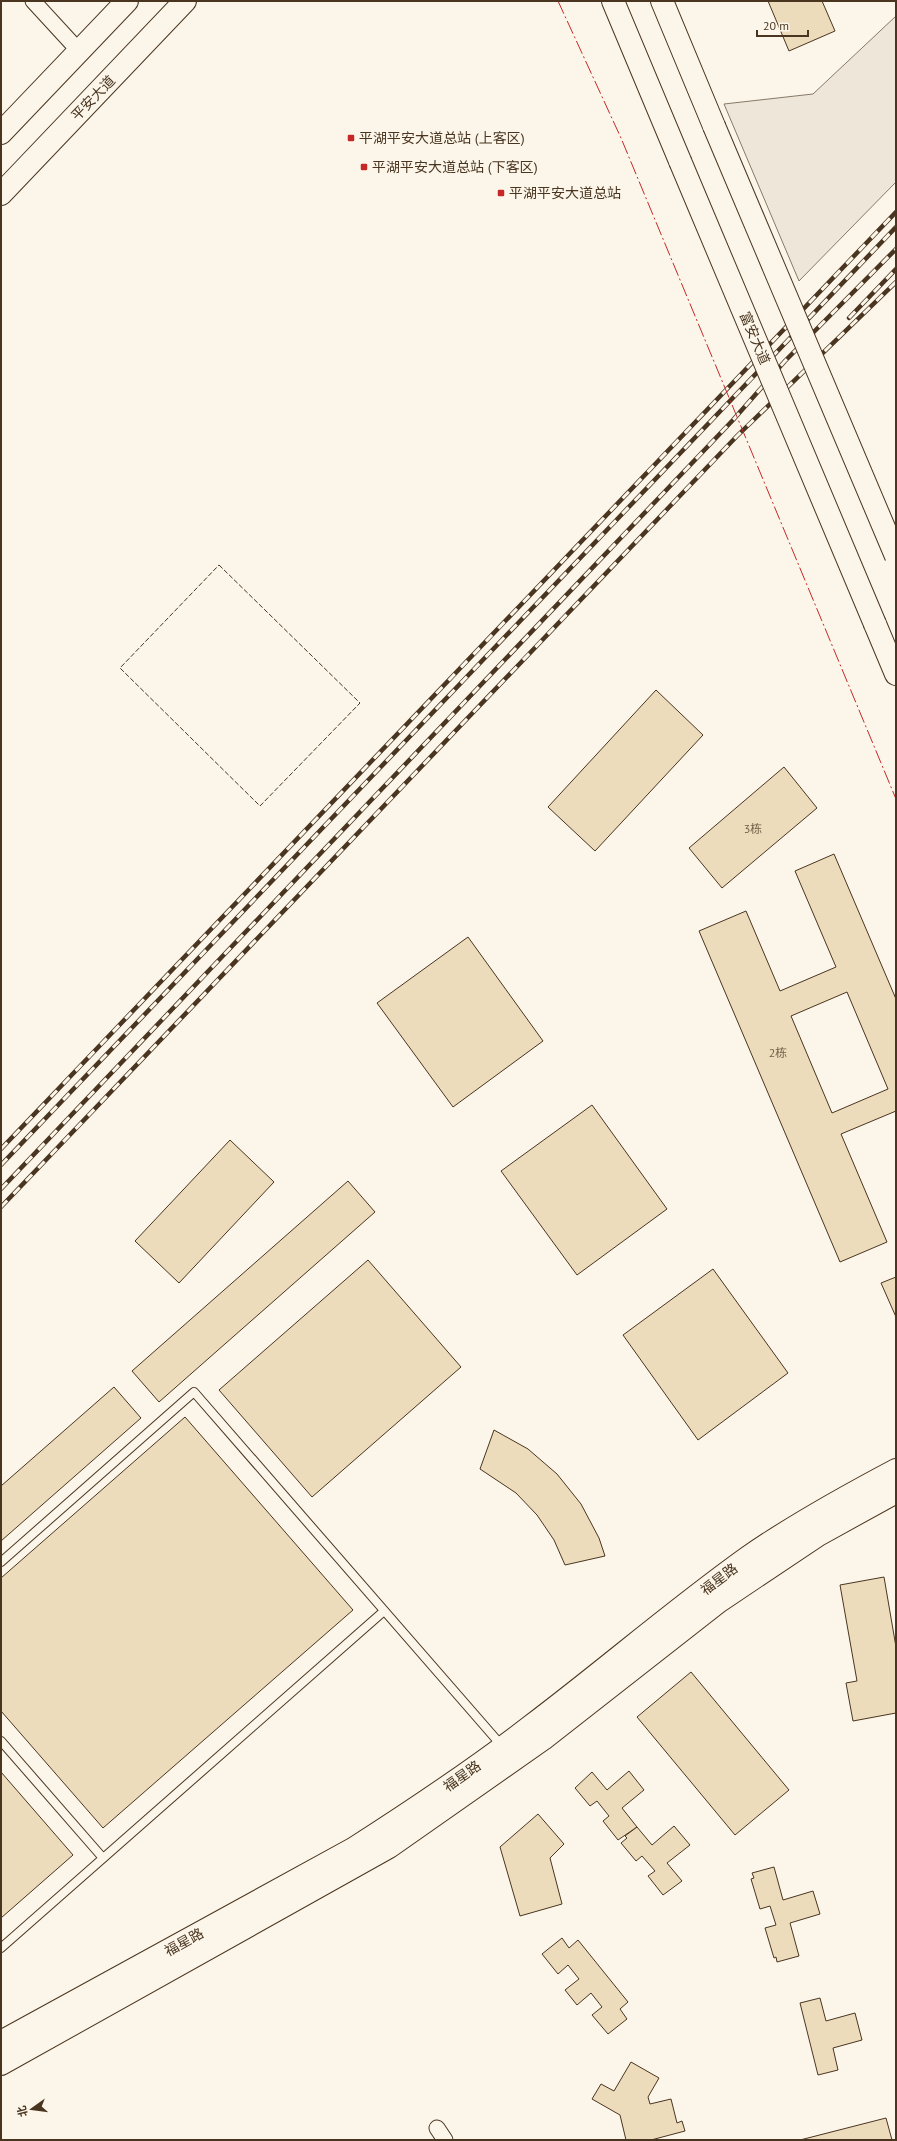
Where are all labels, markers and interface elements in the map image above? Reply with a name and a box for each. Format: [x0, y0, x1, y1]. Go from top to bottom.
scale bar [757, 12, 808, 38]
text: 20 m [763, 18, 789, 33]
street label: 平安大道 [67, 72, 119, 124]
place label: 平湖平安大道总站 (上客区) [359, 129, 525, 147]
marker: 平湖平安大道总站 (上客区) [346, 133, 356, 143]
place label: 平湖平安大道总站 (下客区) [372, 158, 538, 176]
marker: 平湖平安大道总站 (下客区) [359, 162, 369, 172]
place label: 平湖平安大道总站 [509, 184, 621, 202]
marker: 平湖平安大道总站 [496, 188, 506, 198]
street label: 富安大道 [736, 309, 774, 367]
house number: 3栋 [744, 821, 762, 836]
house number: 2栋 [769, 1045, 787, 1060]
street label: 福星路 [697, 1559, 741, 1599]
street label: 福星路 [440, 1757, 484, 1795]
street label: 福星路 [161, 1924, 207, 1960]
north arrow [12, 2089, 52, 2129]
text: 北 [14, 2104, 30, 2118]

